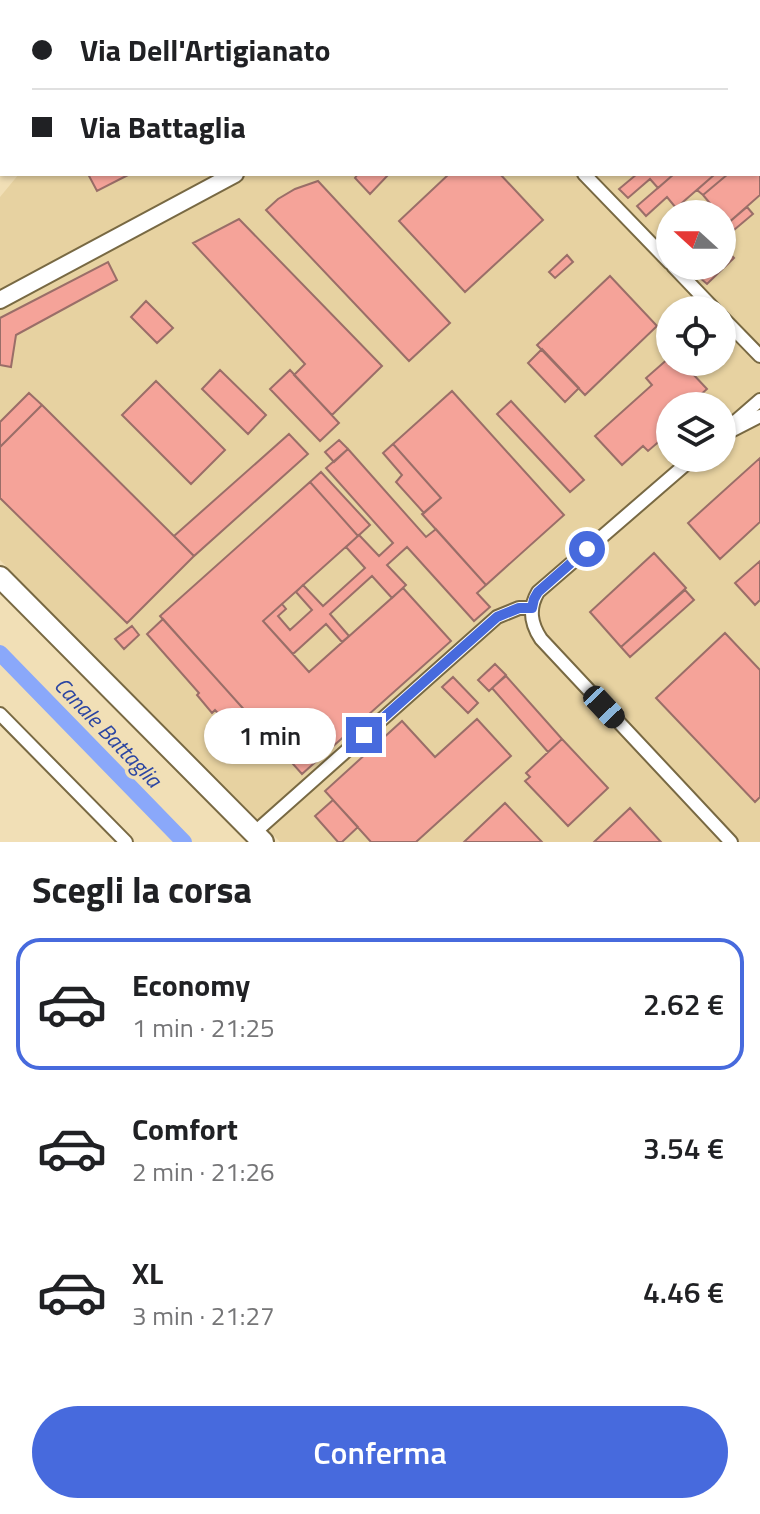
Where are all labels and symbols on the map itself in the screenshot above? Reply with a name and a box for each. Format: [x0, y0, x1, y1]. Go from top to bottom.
north arrow [656, 200, 736, 280]
route start [569, 531, 605, 567]
water label: Canale Battaglia [46, 669, 171, 797]
car [579, 681, 629, 733]
callout: 1 min [204, 707, 336, 763]
route end [346, 717, 382, 753]

